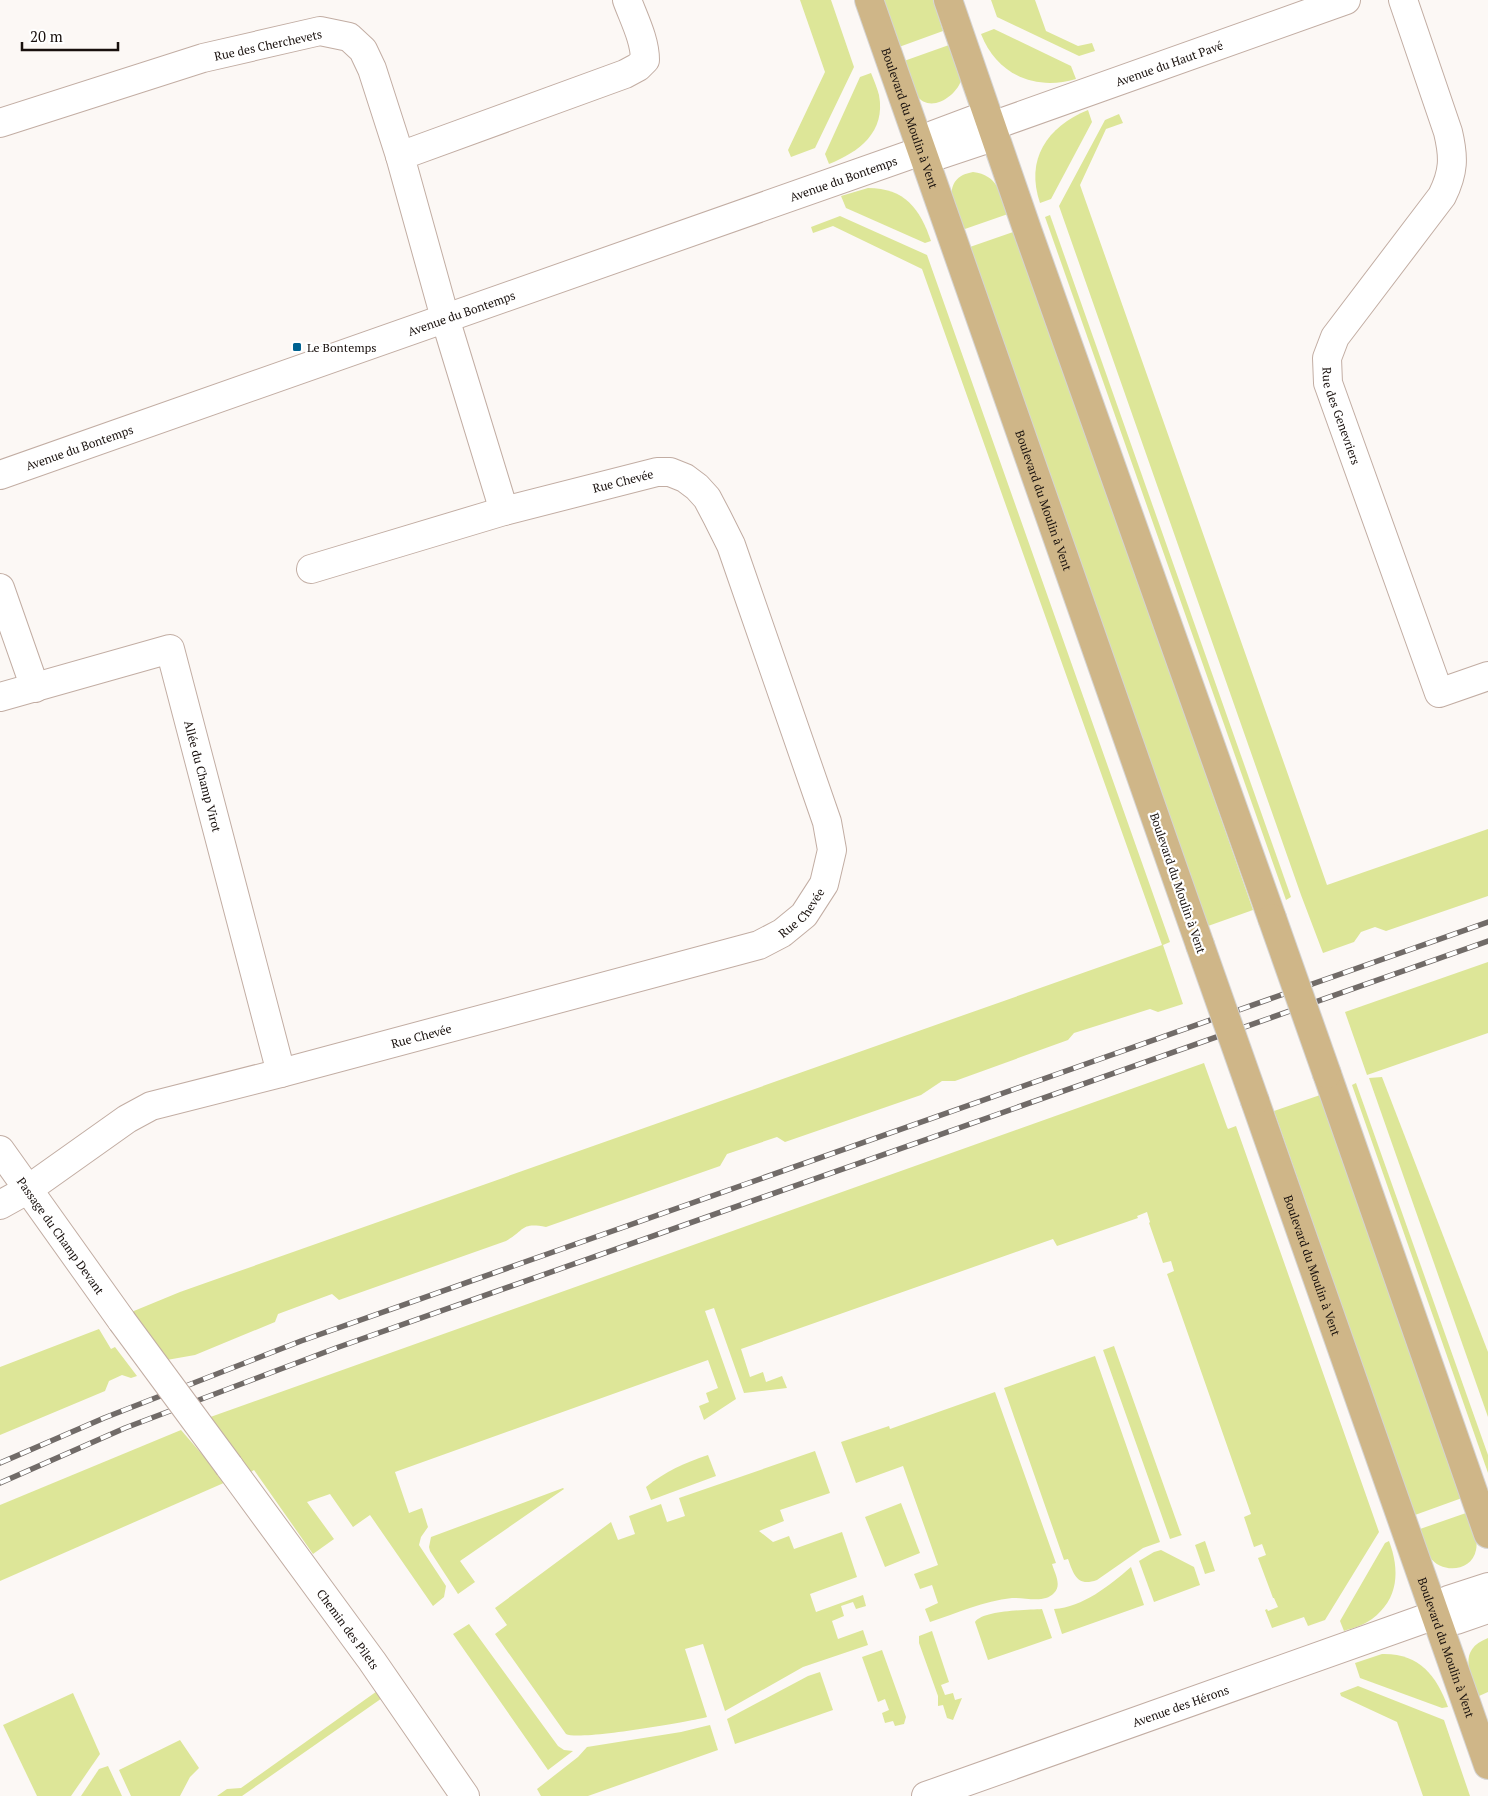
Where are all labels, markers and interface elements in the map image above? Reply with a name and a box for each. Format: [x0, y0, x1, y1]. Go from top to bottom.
scale bar [22, 20, 119, 52]
text: 20 m [30, 26, 63, 46]
street label: Rue des Cherchevets [213, 26, 323, 64]
street label: Avenue du Haut Pavé [1113, 37, 1225, 89]
street label: Boulevard du Moulin à Vent [879, 46, 942, 191]
street label: Avenue du Bontemps [788, 153, 899, 204]
street label: Avenue du Bontemps [406, 287, 517, 339]
place label: Le Bontemps [307, 340, 377, 355]
marker: Le Bontemps [291, 341, 303, 353]
street label: Rue des Genevriers [1320, 367, 1364, 466]
street label: Avenue du Bontemps [24, 421, 135, 473]
street label: Boulevard du Moulin à Vent [1013, 428, 1076, 573]
street label: Rue Chevée [591, 466, 655, 496]
street label: Allée du Champ Virot [181, 719, 225, 834]
street label: Boulevard du Moulin à Vent [1147, 811, 1209, 956]
street label: Rue Chevée [775, 885, 827, 941]
street label: Rue Chevée [389, 1020, 453, 1051]
street label: Passage du Champ Devant [14, 1174, 108, 1297]
street label: Boulevard du Moulin à Vent [1281, 1193, 1344, 1338]
street label: Boulevard du Moulin à Vent [1415, 1575, 1478, 1720]
street label: Chemin des Pilets [314, 1586, 383, 1672]
street label: Avenue des Hérons [1130, 1681, 1231, 1730]

